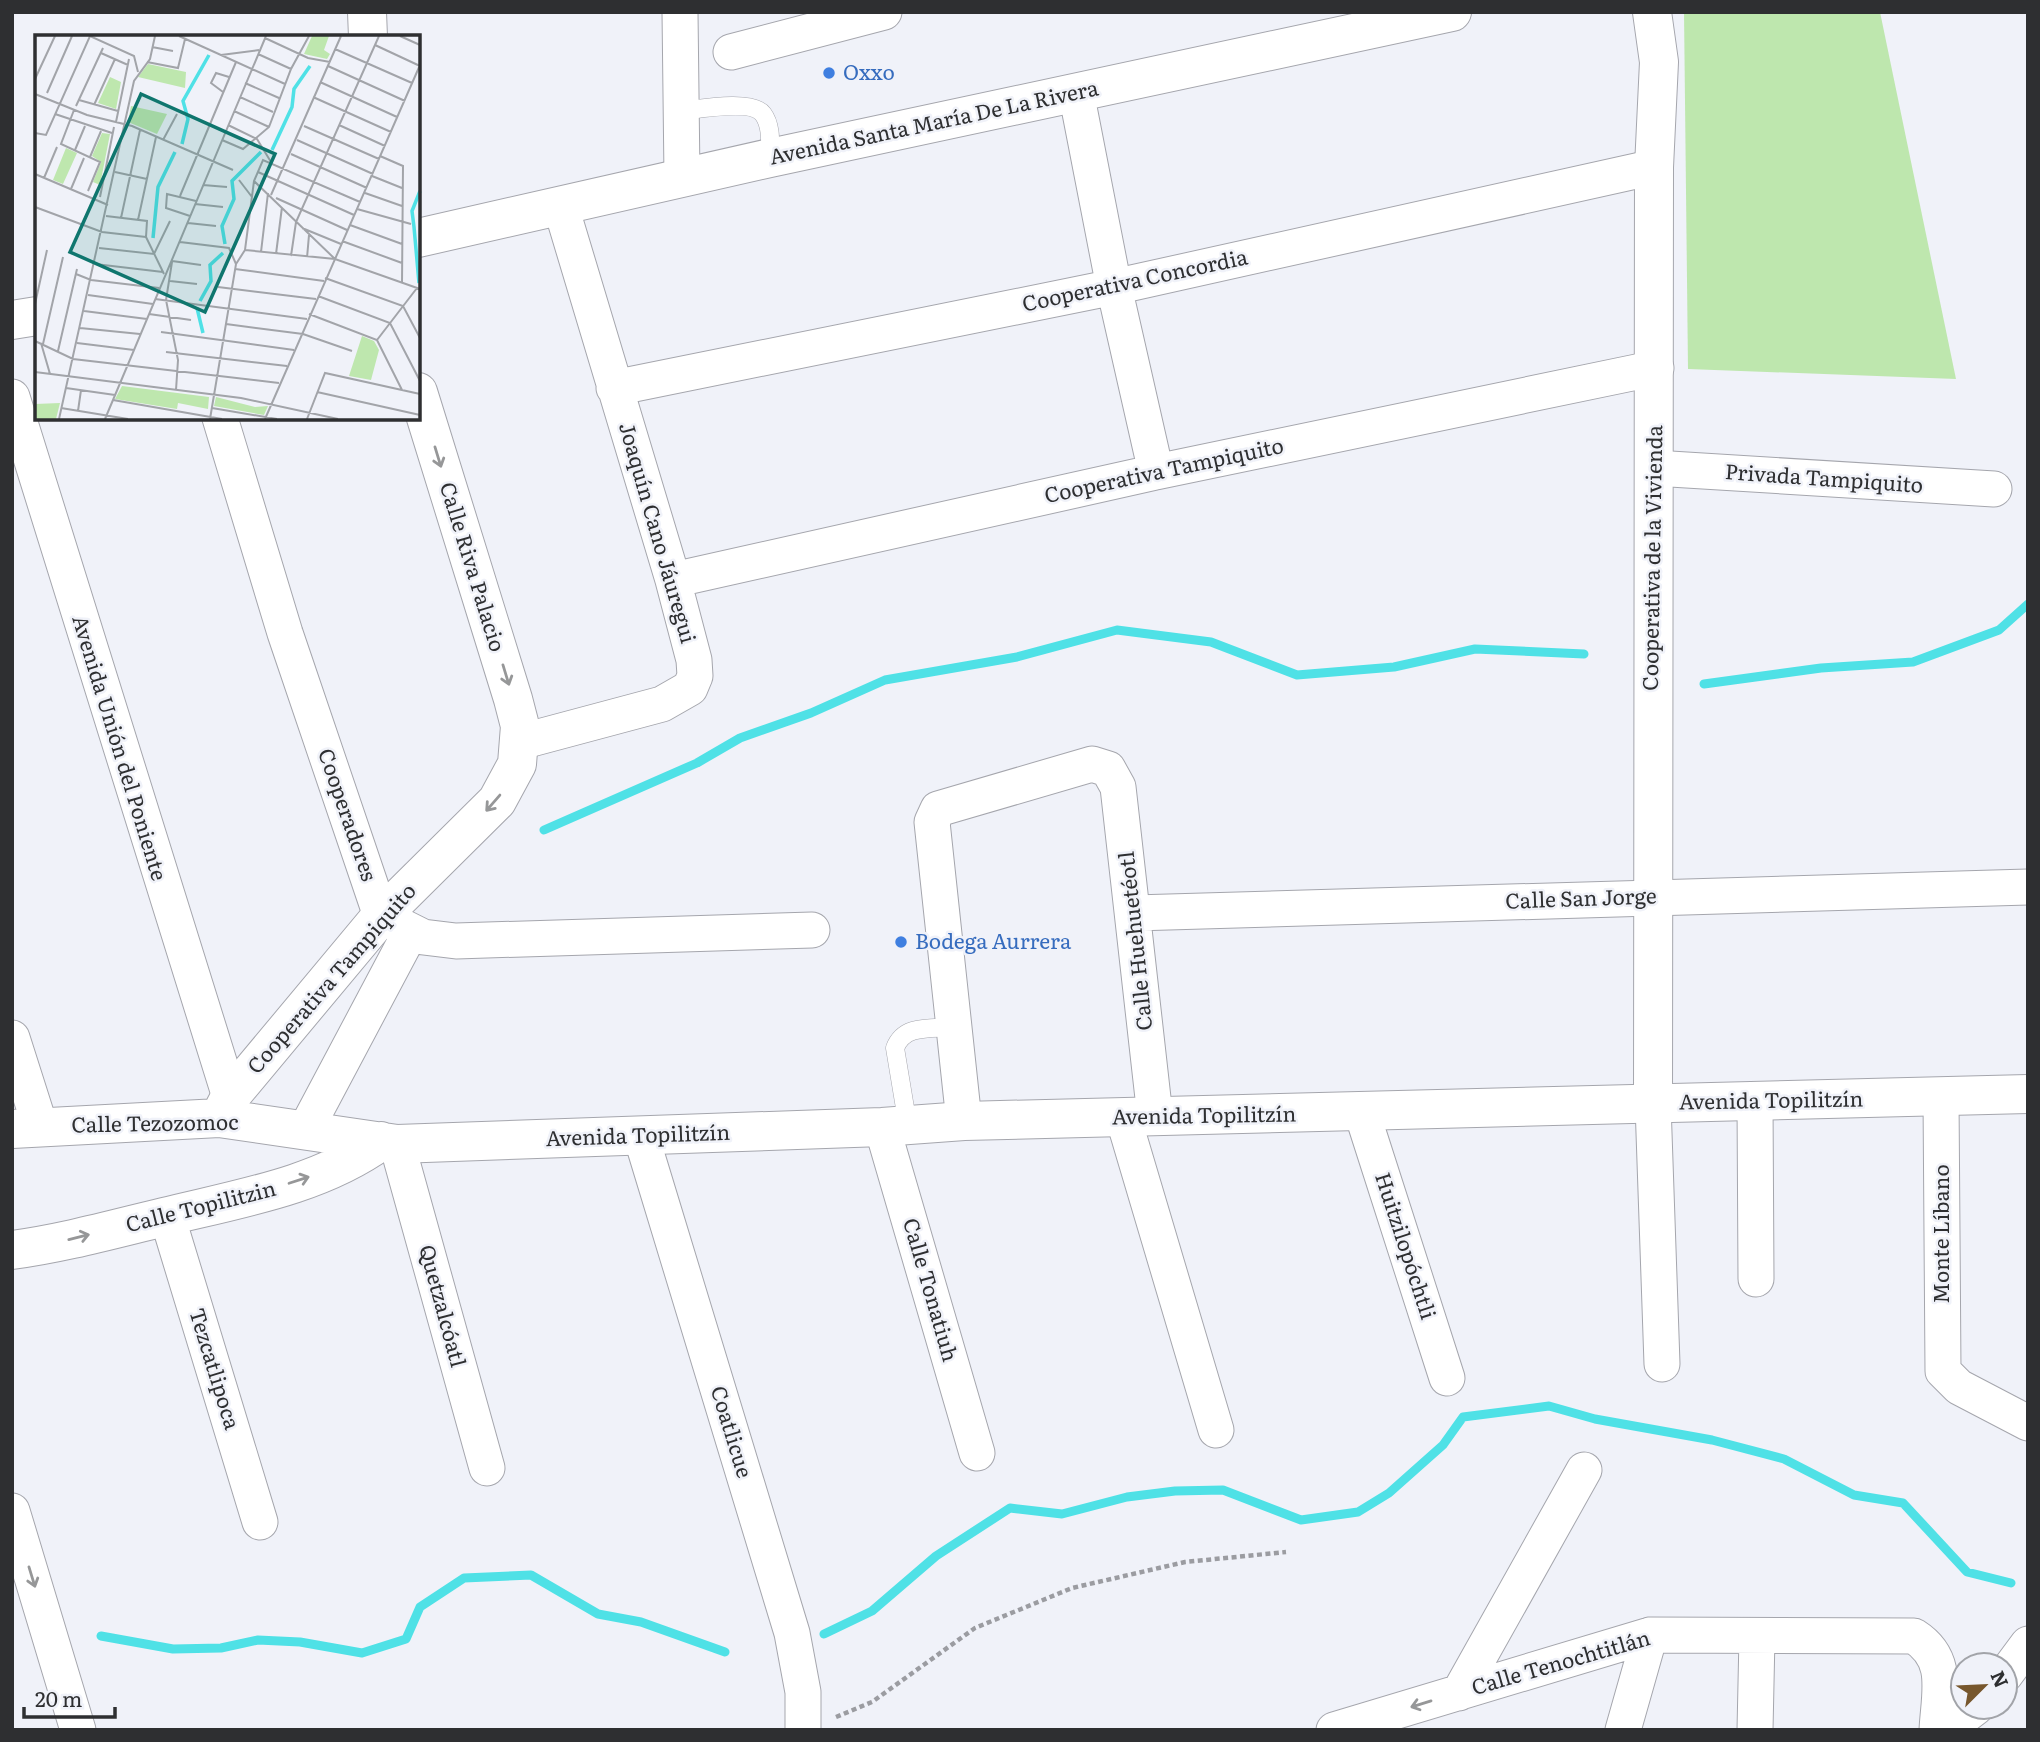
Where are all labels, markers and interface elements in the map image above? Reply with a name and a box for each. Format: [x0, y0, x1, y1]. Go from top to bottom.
inset map [35, 35, 420, 420]
place label: Oxxo [843, 55, 895, 86]
marker: Oxxo [821, 65, 837, 81]
street label: Avenida Santa María De La Rivera [766, 70, 1102, 171]
street label: Cooperativa Concordia [1019, 239, 1251, 318]
street label: Joaquín Cano Jáuregui [613, 418, 706, 646]
street label: Cooperativa de la Vivienda [1633, 424, 1668, 691]
street label: Cooperativa Tampiquito [1041, 428, 1286, 509]
one-way arrow [433, 446, 446, 468]
street label: Privada Tampiquito [1724, 454, 1924, 499]
street label: Calle Riva Palacio [434, 478, 515, 655]
street label: Avenida Unión del Poniente [66, 611, 177, 884]
one-way arrow [500, 663, 513, 685]
street label: Cooperadores [312, 744, 387, 885]
one-way arrow [485, 794, 501, 812]
street label: Calle Huehuetéotl [1109, 850, 1158, 1032]
street label: Cooperativa Tampiquito [238, 875, 422, 1080]
street label: Calle San Jorge [1505, 878, 1657, 915]
place label: Bodega Aurrera [915, 924, 1072, 955]
marker: Bodega Aurrera [893, 934, 909, 950]
street label: Avenida Topilitzín [1678, 1081, 1864, 1116]
street label: Avenida Topilitzín [1111, 1096, 1297, 1131]
street label: Calle Tezozomoc [71, 1105, 239, 1138]
street label: Avenida Topilitzín [545, 1115, 731, 1152]
street label: Monte Líbano [1924, 1164, 1955, 1304]
street label: Huitzilopóchtli [1369, 1168, 1446, 1323]
street label: Calle Topilitzin [122, 1171, 279, 1238]
one-way arrow [288, 1173, 310, 1186]
street label: Calle Tonatiuh [897, 1214, 968, 1365]
one-way arrow [67, 1230, 90, 1244]
street label: Quetzalcóatl [413, 1241, 476, 1370]
street label: Tezcatlipoca [183, 1304, 250, 1434]
street label: Coatlicue [705, 1381, 762, 1481]
one-way arrow [26, 1566, 39, 1588]
street label: Calle Tenochtitlán [1467, 1620, 1653, 1701]
north arrow [1949, 1651, 2019, 1721]
text: N [1984, 1666, 2016, 1692]
scale bar [24, 1676, 116, 1720]
text: 20 m [35, 1682, 82, 1713]
one-way arrow [1410, 1698, 1432, 1711]

